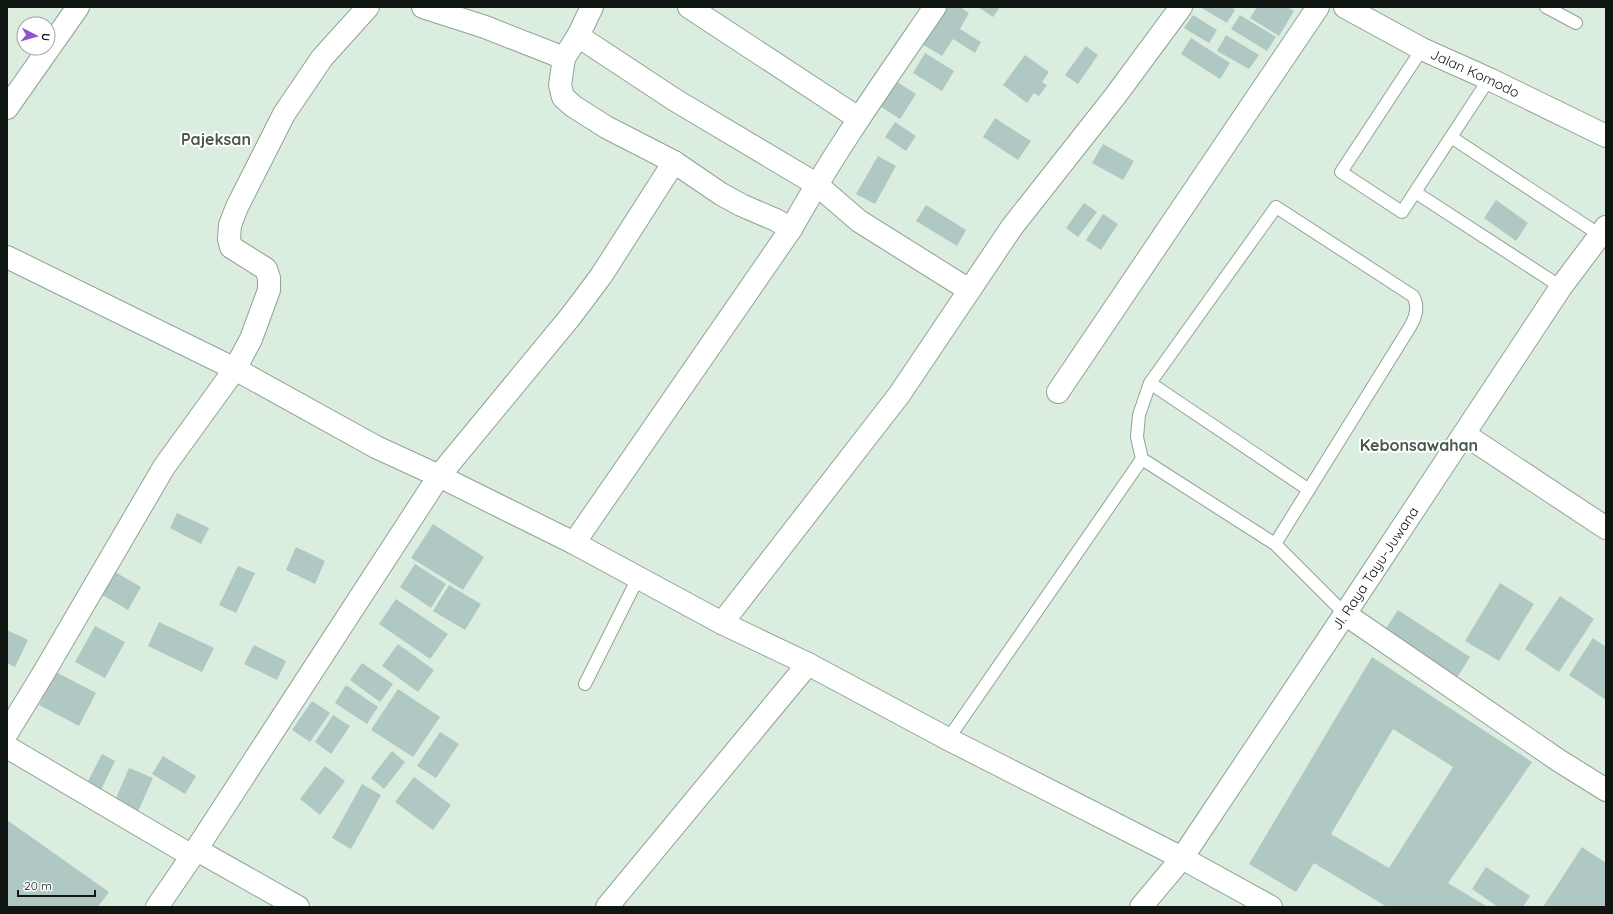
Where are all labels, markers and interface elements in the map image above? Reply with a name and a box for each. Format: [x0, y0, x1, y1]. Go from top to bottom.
north arrow [16, 16, 56, 56]
text: U [39, 32, 53, 42]
street label: Jalan Komodo [1428, 45, 1522, 101]
district label: Pajeksan [181, 129, 251, 149]
district label: Kebonsawahan [1360, 435, 1478, 455]
street label: Jl. Raya Tayu-Juwana [1328, 503, 1422, 634]
scale bar [18, 872, 95, 898]
text: 20 m [24, 878, 52, 893]

